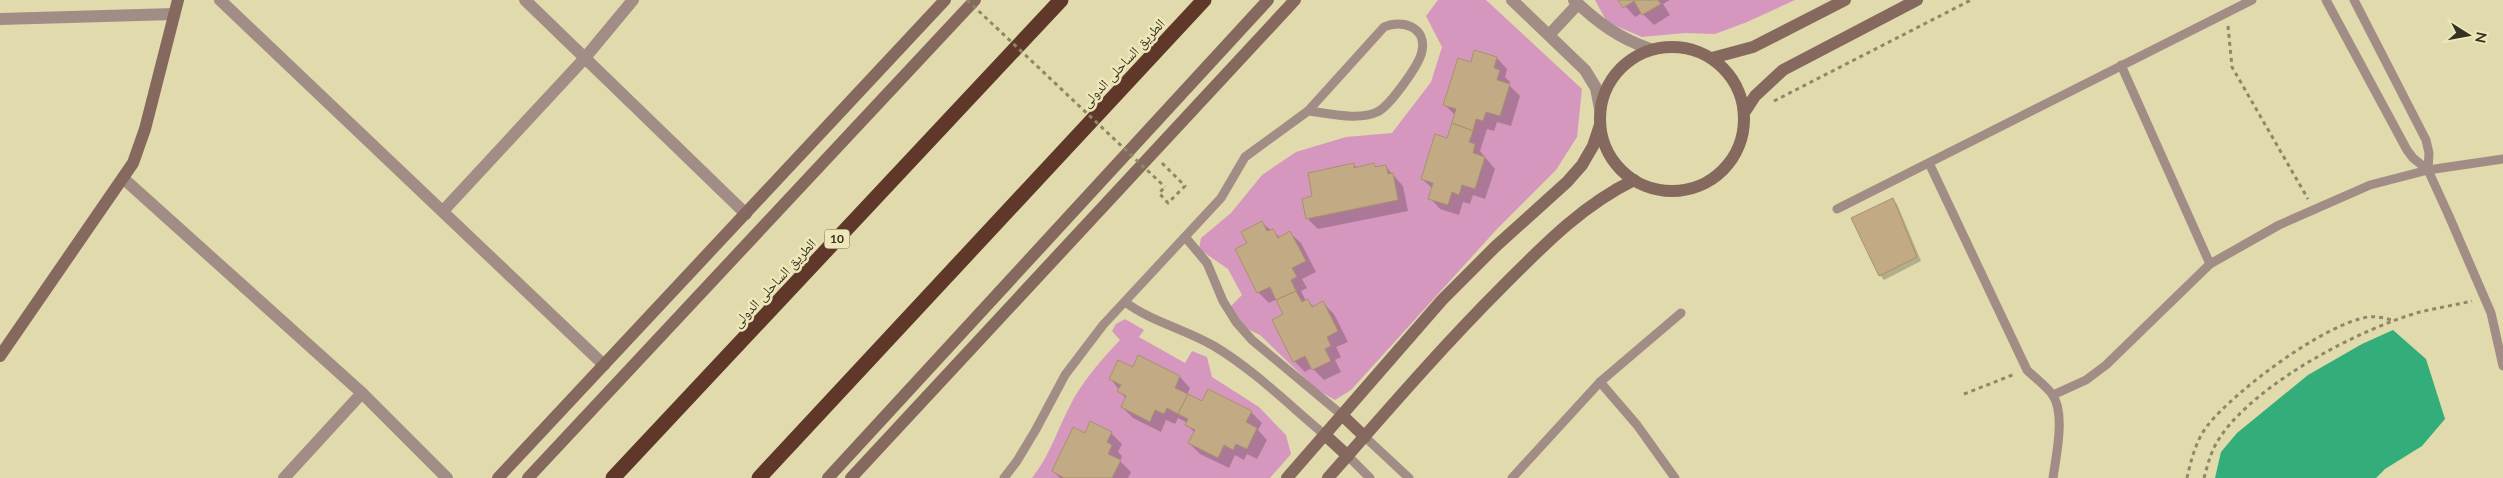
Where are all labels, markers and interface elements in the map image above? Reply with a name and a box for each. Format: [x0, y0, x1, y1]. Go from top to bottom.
north arrow [2443, 10, 2493, 60]
street label: الطريق الساحلى الدولى [1077, 15, 1169, 112]
text: N [2472, 31, 2491, 44]
road number: 10 [824, 230, 850, 248]
street label: الطريق الساحلى الدولى [728, 235, 820, 332]

